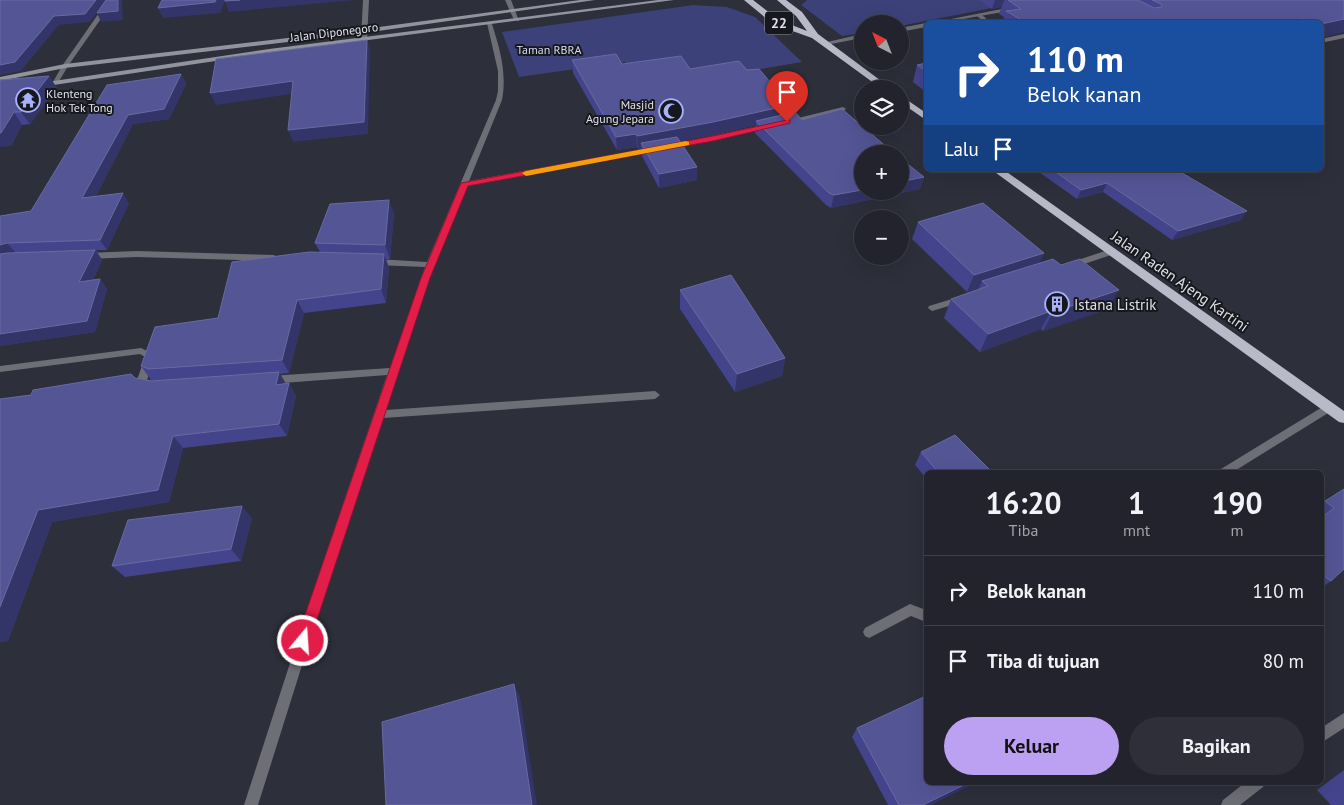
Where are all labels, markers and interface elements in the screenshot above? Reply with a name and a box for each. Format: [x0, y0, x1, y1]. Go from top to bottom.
road number: 22 [765, 12, 793, 34]
north arrow [854, 15, 909, 70]
map controls [854, 15, 909, 265]
street label: Jalan Diponegoro [288, 19, 379, 45]
text: 110 m [1027, 36, 1124, 82]
icon: right [944, 40, 1009, 105]
park label: Taman RBRA [517, 42, 581, 57]
pin [766, 71, 808, 122]
icon: arrive [773, 78, 801, 106]
button: layers [854, 80, 909, 135]
text: Belok kanan [1027, 80, 1141, 108]
place label: Klenteng Hok Tek Tong [46, 86, 113, 115]
temple icon: Klenteng Hok Tek Tong [15, 87, 41, 113]
place label: Masjid Agung Jepara [586, 97, 654, 126]
mosque icon: Masjid Agung Jepara [658, 98, 684, 124]
icon: arrive [989, 135, 1017, 163]
text: Lalu [944, 137, 979, 161]
button: + [854, 145, 909, 200]
button: − [854, 210, 909, 265]
street label: Jalan Raden Ajeng Kartini [1107, 226, 1252, 336]
building icon: Istana Listrik [1044, 291, 1070, 317]
place label: Istana Listrik [1074, 295, 1157, 314]
text: 16:20 [985, 483, 1062, 522]
text: 1 [1128, 483, 1145, 522]
text: 190 [1212, 483, 1263, 522]
text: Tiba [1009, 520, 1038, 540]
text: mnt [1123, 520, 1150, 540]
text: m [1231, 520, 1244, 540]
icon: right [944, 577, 972, 605]
text: Belok kanan [987, 579, 1086, 603]
text: 110 m [1252, 579, 1304, 603]
position arrow [276, 614, 328, 666]
icon: arrive [944, 647, 972, 675]
text: Tiba di tujuan [987, 649, 1099, 673]
text: 80 m [1263, 649, 1304, 673]
button: Keluar [944, 717, 1119, 775]
button: Bagikan [1129, 717, 1304, 775]

